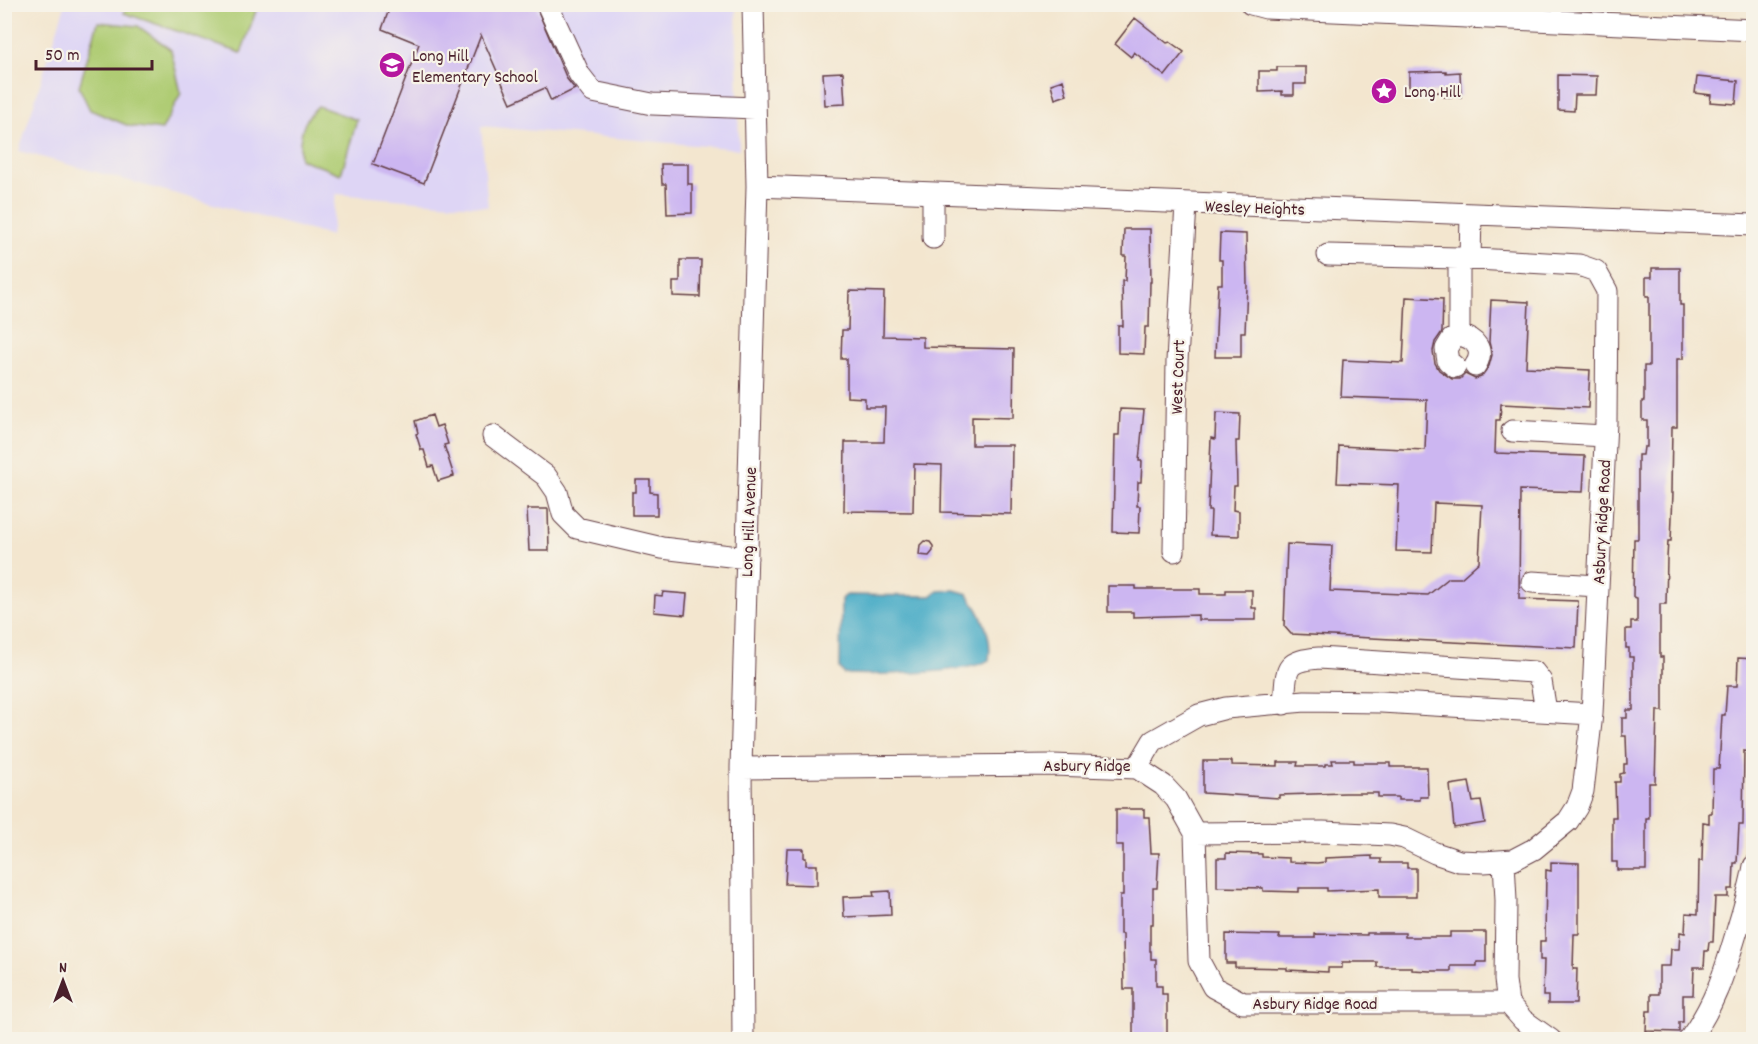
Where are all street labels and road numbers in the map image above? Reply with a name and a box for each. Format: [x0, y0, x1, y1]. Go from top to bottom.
street label: Wesley Heights [1204, 195, 1305, 224]
street label: West Court [1166, 339, 1193, 415]
street label: Asbury Ridge Road [1588, 459, 1619, 585]
street label: Long Hill Avenue [736, 467, 765, 578]
street label: Asbury Ridge [1043, 755, 1131, 780]
street label: Asbury Ridge Road [1252, 993, 1378, 1018]

